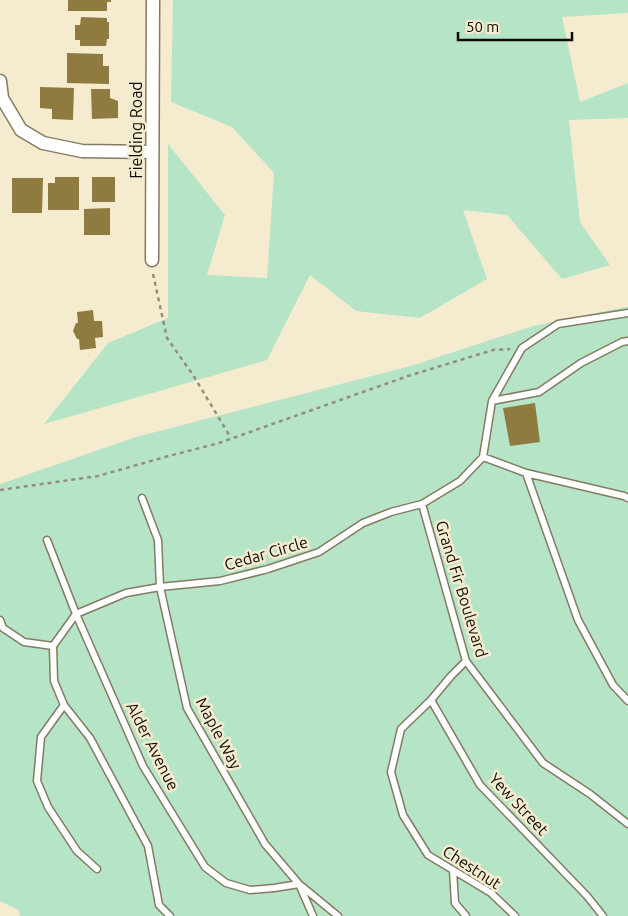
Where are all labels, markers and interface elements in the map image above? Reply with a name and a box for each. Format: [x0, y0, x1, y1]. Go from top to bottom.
scale bar [458, 10, 572, 42]
text: 50 m [466, 18, 499, 35]
street label: Fielding Road [127, 81, 145, 179]
street label: Grand Fir Boulevard [433, 518, 491, 660]
street label: Cedar Circle [222, 532, 310, 574]
street label: Maple Way [193, 694, 246, 772]
street label: Alder Avenue [123, 699, 183, 793]
street label: Yew Street [486, 769, 553, 839]
street label: Chestnut [440, 842, 505, 893]

